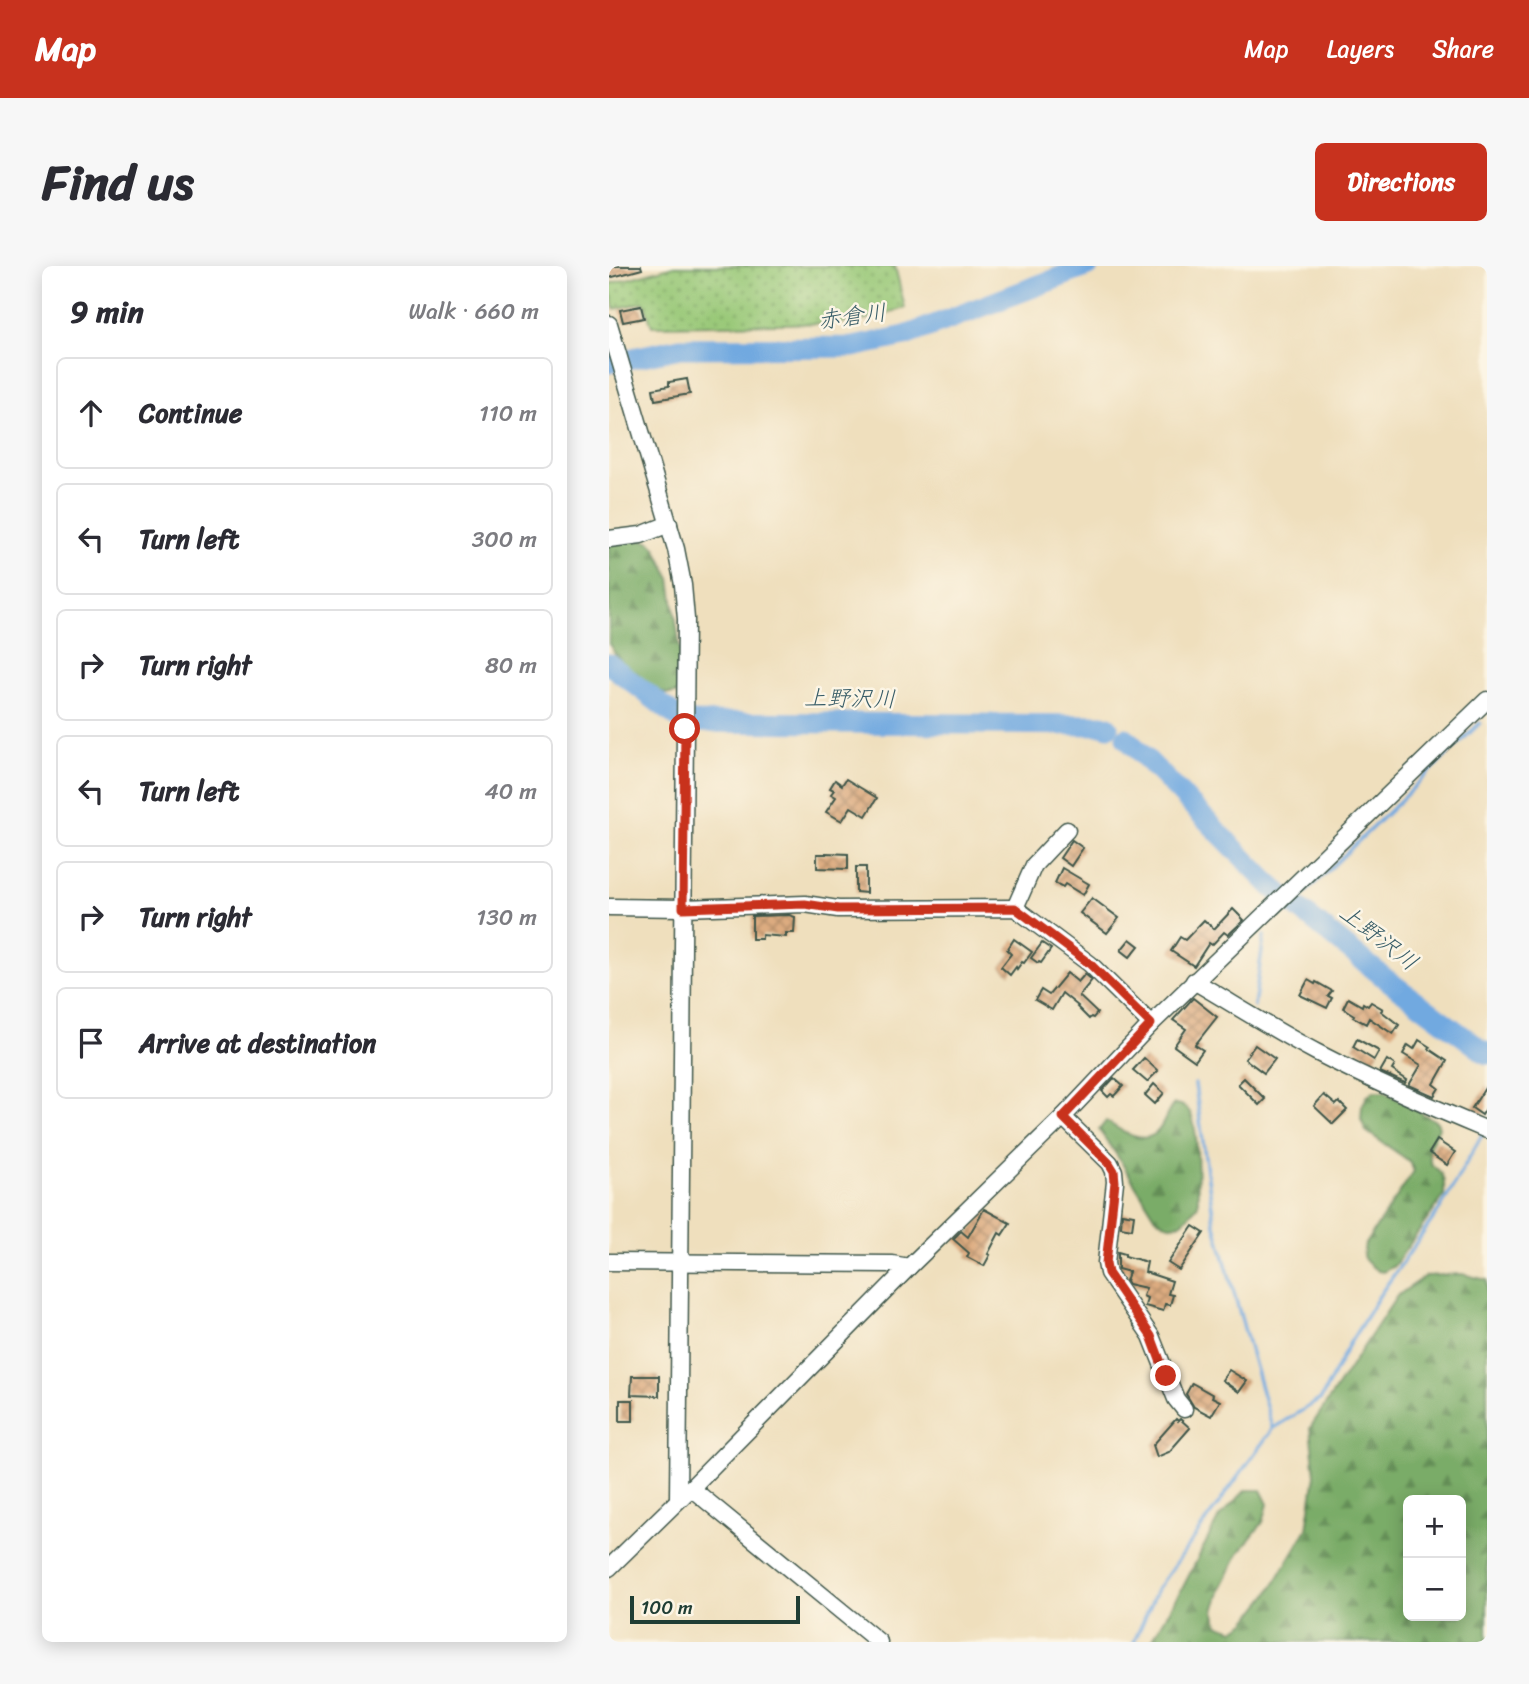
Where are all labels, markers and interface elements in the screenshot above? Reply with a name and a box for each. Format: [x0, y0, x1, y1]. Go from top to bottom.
text: Map [35, 20, 96, 78]
text: Map [1244, 28, 1289, 70]
text: Layers [1327, 28, 1394, 70]
text: Share [1432, 28, 1494, 70]
text: Find us [42, 139, 194, 226]
button: Directions [1315, 143, 1487, 221]
text: 9 min [70, 285, 144, 339]
text: Walk · 660 m [409, 291, 539, 332]
water label: 赤倉川 [815, 292, 889, 341]
text: Continue [139, 390, 242, 436]
text: 110 m [479, 393, 537, 434]
icon: ahead [72, 394, 110, 432]
text: Turn left [139, 516, 239, 562]
text: 300 m [472, 519, 537, 560]
icon: left [72, 520, 110, 558]
text: Turn right [139, 642, 252, 688]
text: 80 m [485, 645, 537, 686]
icon: right [72, 646, 110, 684]
water label: 上野沢川 [804, 677, 896, 720]
route start [669, 713, 700, 744]
text: Turn left [139, 768, 239, 814]
text: 40 m [484, 771, 537, 812]
icon: left [72, 772, 110, 810]
water label: 上野沢川 [1330, 893, 1428, 982]
text: Turn right [139, 894, 252, 940]
text: 130 m [476, 897, 537, 938]
icon: right [72, 898, 110, 936]
text: Arrive at destination [139, 1020, 376, 1066]
icon: arrive [72, 1024, 110, 1062]
route end [1150, 1360, 1181, 1391]
map controls [1403, 1495, 1466, 1621]
button: + [1403, 1495, 1466, 1558]
button: − [1403, 1558, 1466, 1621]
text: 100 m [641, 1591, 693, 1624]
scale bar [630, 1593, 800, 1625]

